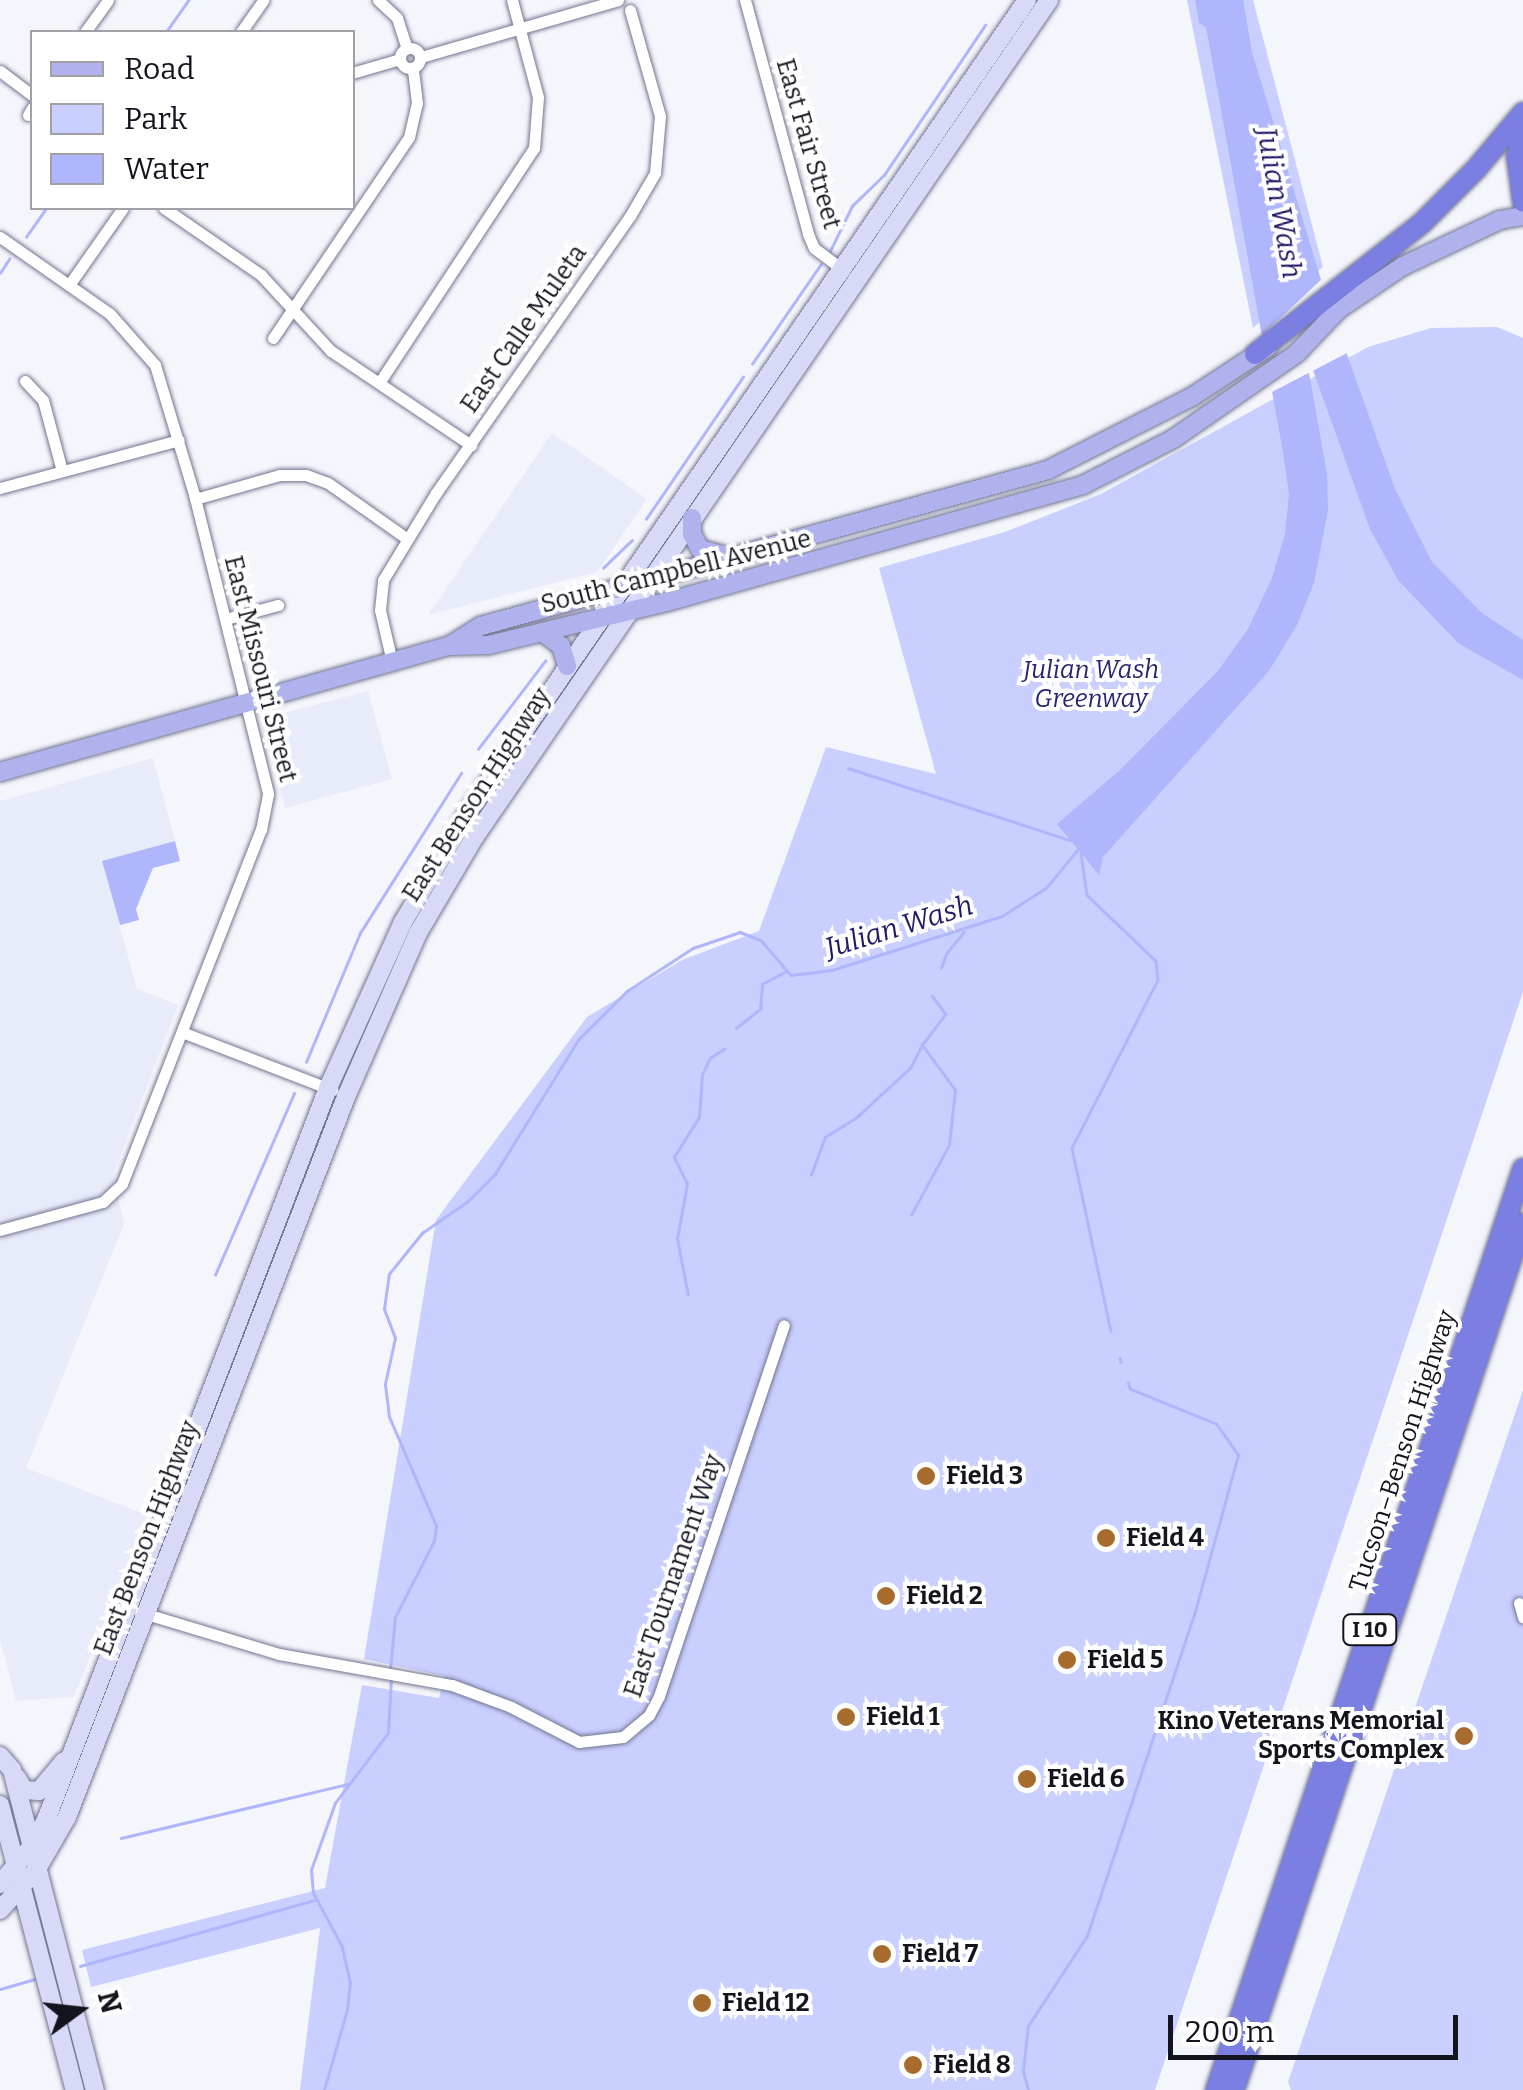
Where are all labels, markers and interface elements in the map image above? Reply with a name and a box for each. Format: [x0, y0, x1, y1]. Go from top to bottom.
legend [30, 30, 355, 210]
text: Road [124, 51, 195, 87]
street label: East Fair Street [769, 55, 847, 233]
text: Park [124, 101, 187, 137]
water label: Julian Wash [1249, 125, 1309, 281]
text: Water [124, 151, 209, 187]
street label: East Calle Muleta [455, 239, 593, 419]
street label: South Campbell Avenue [538, 524, 814, 620]
street label: East Missouri Street [217, 553, 303, 785]
park label: Julian Wash Greenway [1023, 656, 1159, 715]
street label: East Benson Highway [397, 683, 557, 907]
water label: Julian Wash [821, 889, 977, 965]
street label: Tucson–Benson Highway [1343, 1307, 1463, 1595]
street label: East Benson Highway [88, 1416, 206, 1660]
street label: East Tournament Way [618, 1450, 730, 1702]
place label: Field 3 [946, 1461, 1023, 1491]
marker: Field 3 [915, 1465, 937, 1487]
place label: Field 4 [1126, 1523, 1204, 1553]
marker: Field 4 [1095, 1527, 1117, 1549]
place label: Field 2 [906, 1581, 983, 1611]
marker: Field 2 [875, 1585, 897, 1607]
road number: I 10 [1340, 1613, 1400, 1647]
place label: Field 5 [1087, 1645, 1163, 1675]
marker: Field 5 [1056, 1649, 1078, 1671]
place label: Field 1 [866, 1702, 940, 1732]
marker: Field 1 [835, 1706, 857, 1728]
place label: Kino Veterans Memorial Sports Complex [1158, 1707, 1444, 1766]
marker: Kino Veterans Memorial Sports Complex [1453, 1725, 1475, 1747]
place label: Field 6 [1047, 1764, 1125, 1794]
marker: Field 6 [1016, 1768, 1038, 1790]
place label: Field 7 [902, 1939, 978, 1969]
marker: Field 7 [871, 1943, 893, 1965]
north arrow [30, 1960, 130, 2060]
text: N [91, 1987, 128, 2017]
place label: Field 12 [722, 1988, 810, 2018]
marker: Field 12 [691, 1992, 713, 2014]
scale bar [1173, 1995, 1463, 2057]
text: 200 m [1185, 2014, 1274, 2050]
place label: Field 8 [933, 2050, 1011, 2080]
marker: Field 8 [902, 2054, 924, 2076]

